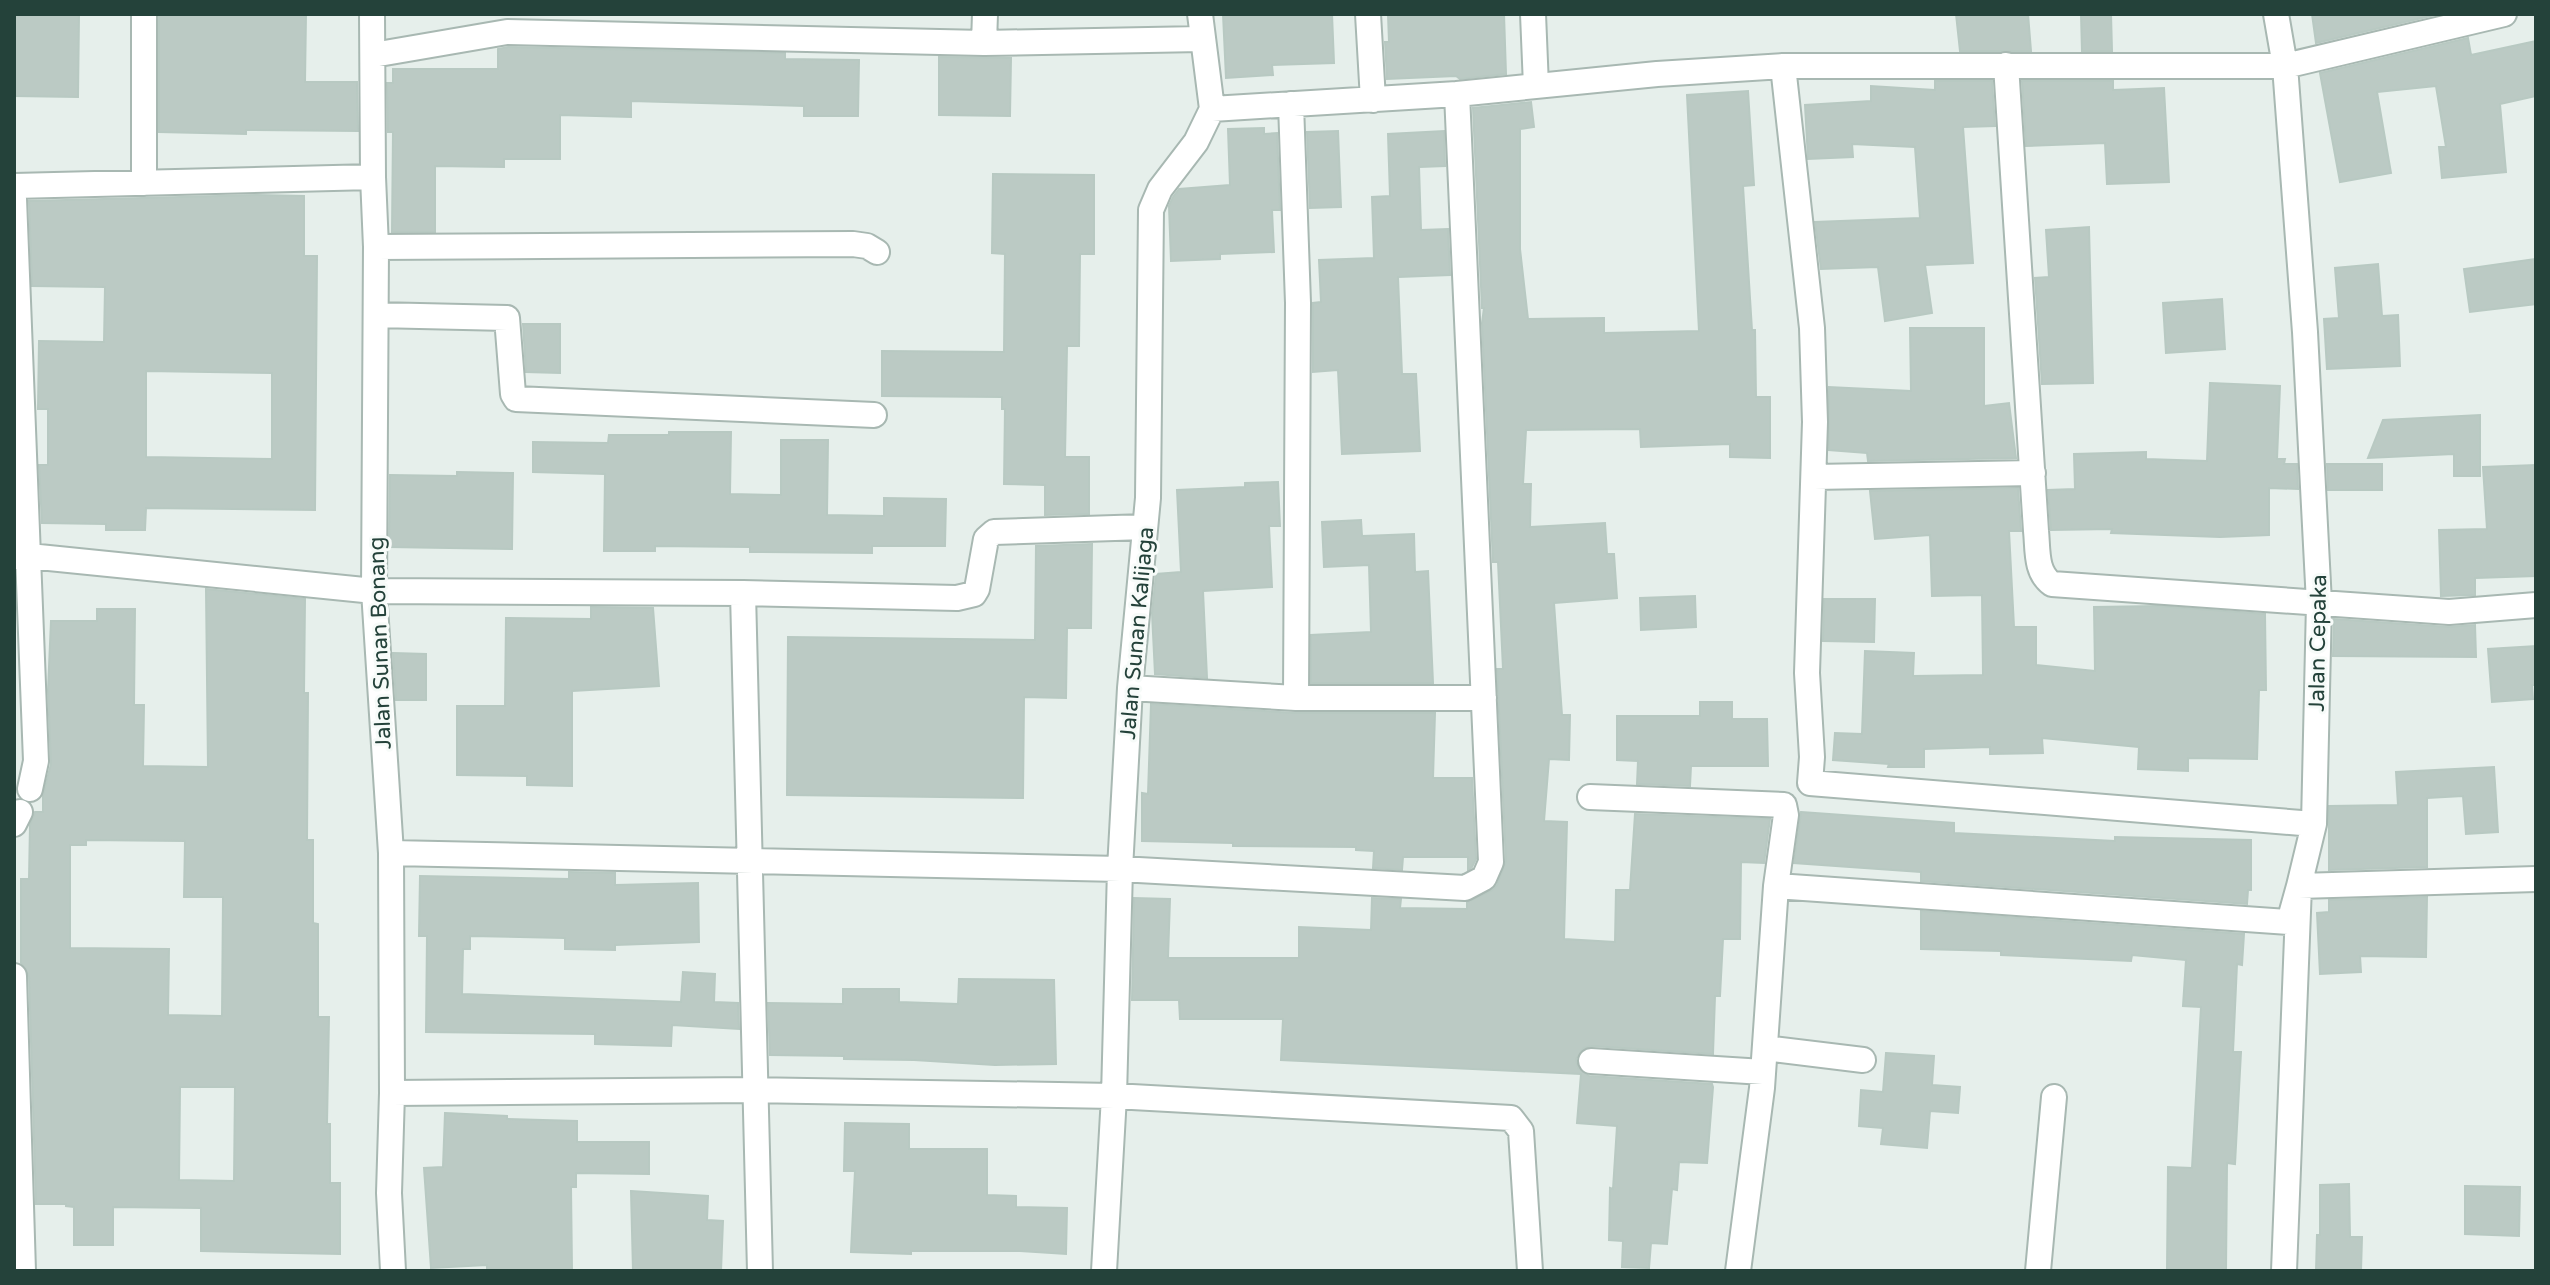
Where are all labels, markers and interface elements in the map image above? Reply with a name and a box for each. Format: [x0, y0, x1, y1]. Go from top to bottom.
street label: Jalan Sunan Kalijaga [1115, 526, 1159, 741]
street label: Jalan Sunan Bonang [363, 536, 397, 750]
street label: Jalan Cepaka [2304, 574, 2332, 712]

